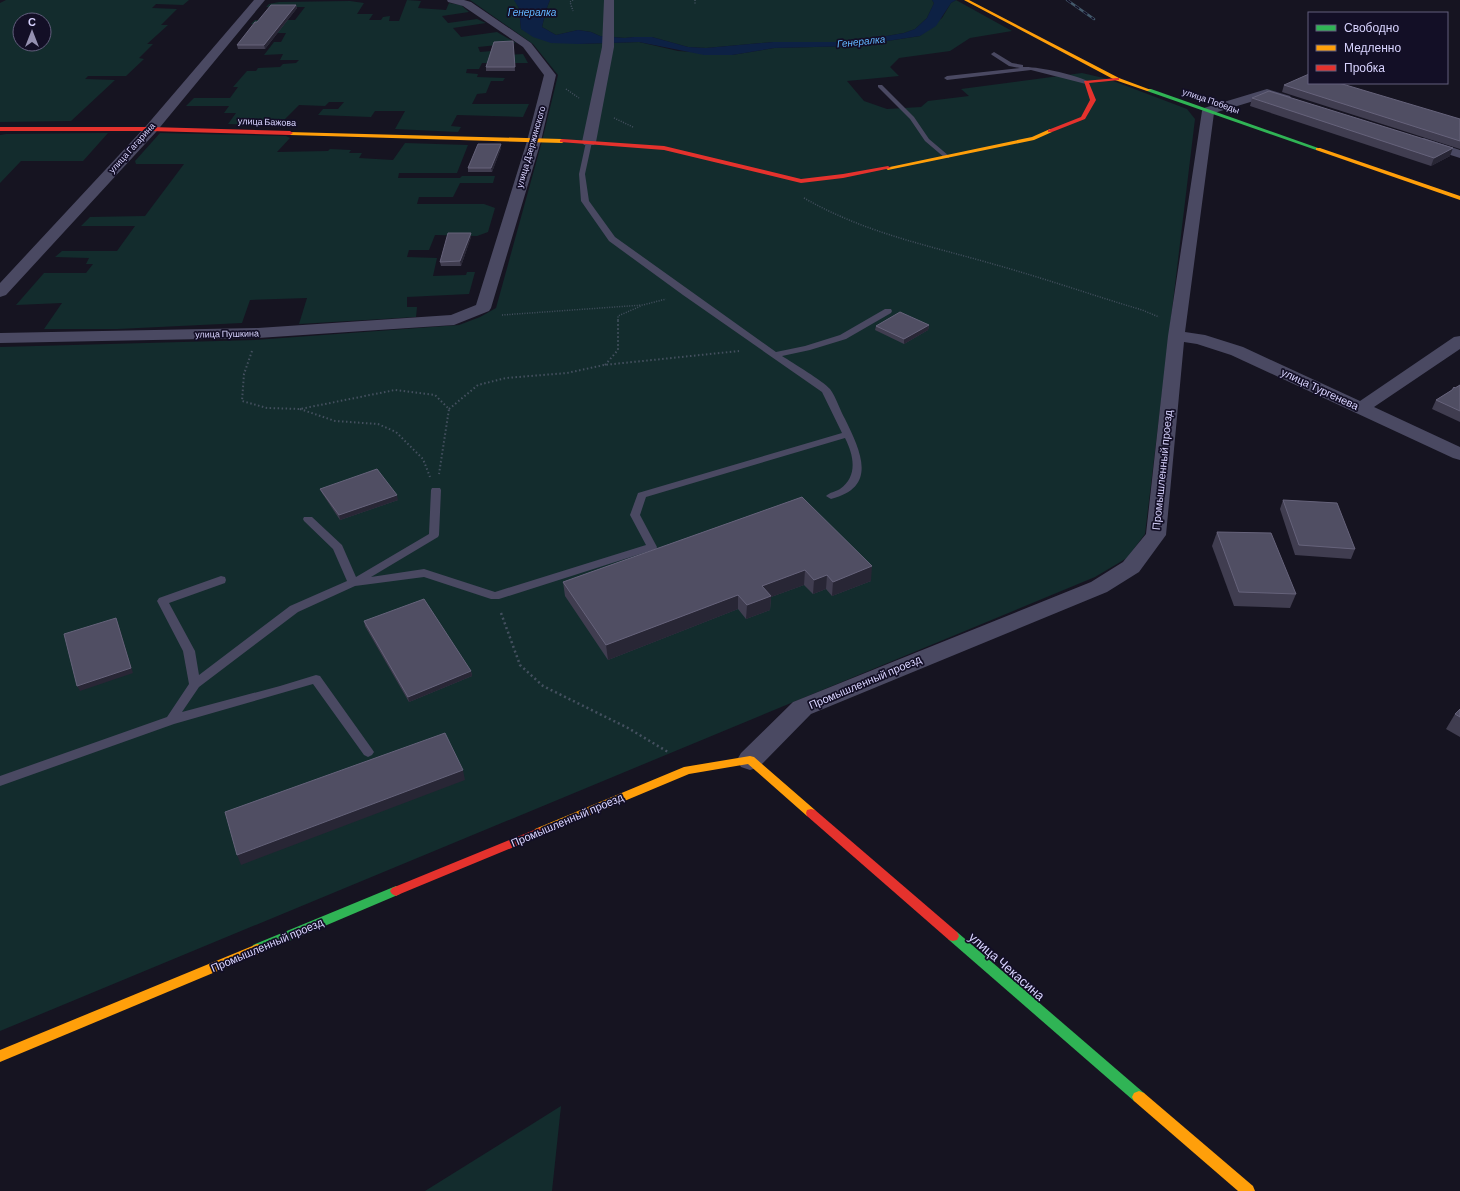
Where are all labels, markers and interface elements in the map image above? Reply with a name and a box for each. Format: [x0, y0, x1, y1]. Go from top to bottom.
water label: Генералка [508, 6, 557, 18]
north arrow [12, 12, 52, 52]
legend [1308, 12, 1448, 84]
text: С [28, 15, 36, 28]
text: Свободно [1344, 20, 1399, 35]
water label: Генералка [836, 32, 886, 50]
text: Медленно [1344, 40, 1401, 55]
text: Пробка [1344, 60, 1385, 75]
street label: улица Победы [1181, 86, 1241, 115]
street label: улица Дзержинского [514, 105, 547, 189]
street label: улица Бажова [238, 115, 296, 128]
street label: улица Гагарина [106, 120, 157, 175]
street label: улица Пушкина [195, 327, 259, 340]
street label: улица Тургенева [1279, 365, 1362, 413]
street label: Промышленный проезд [1149, 409, 1174, 531]
street label: Промышленный проезд [807, 652, 923, 711]
street label: Промышленный проезд [509, 790, 625, 849]
street label: Промышленный проезд [209, 915, 325, 974]
street label: улица Чекасина [966, 929, 1049, 1004]

